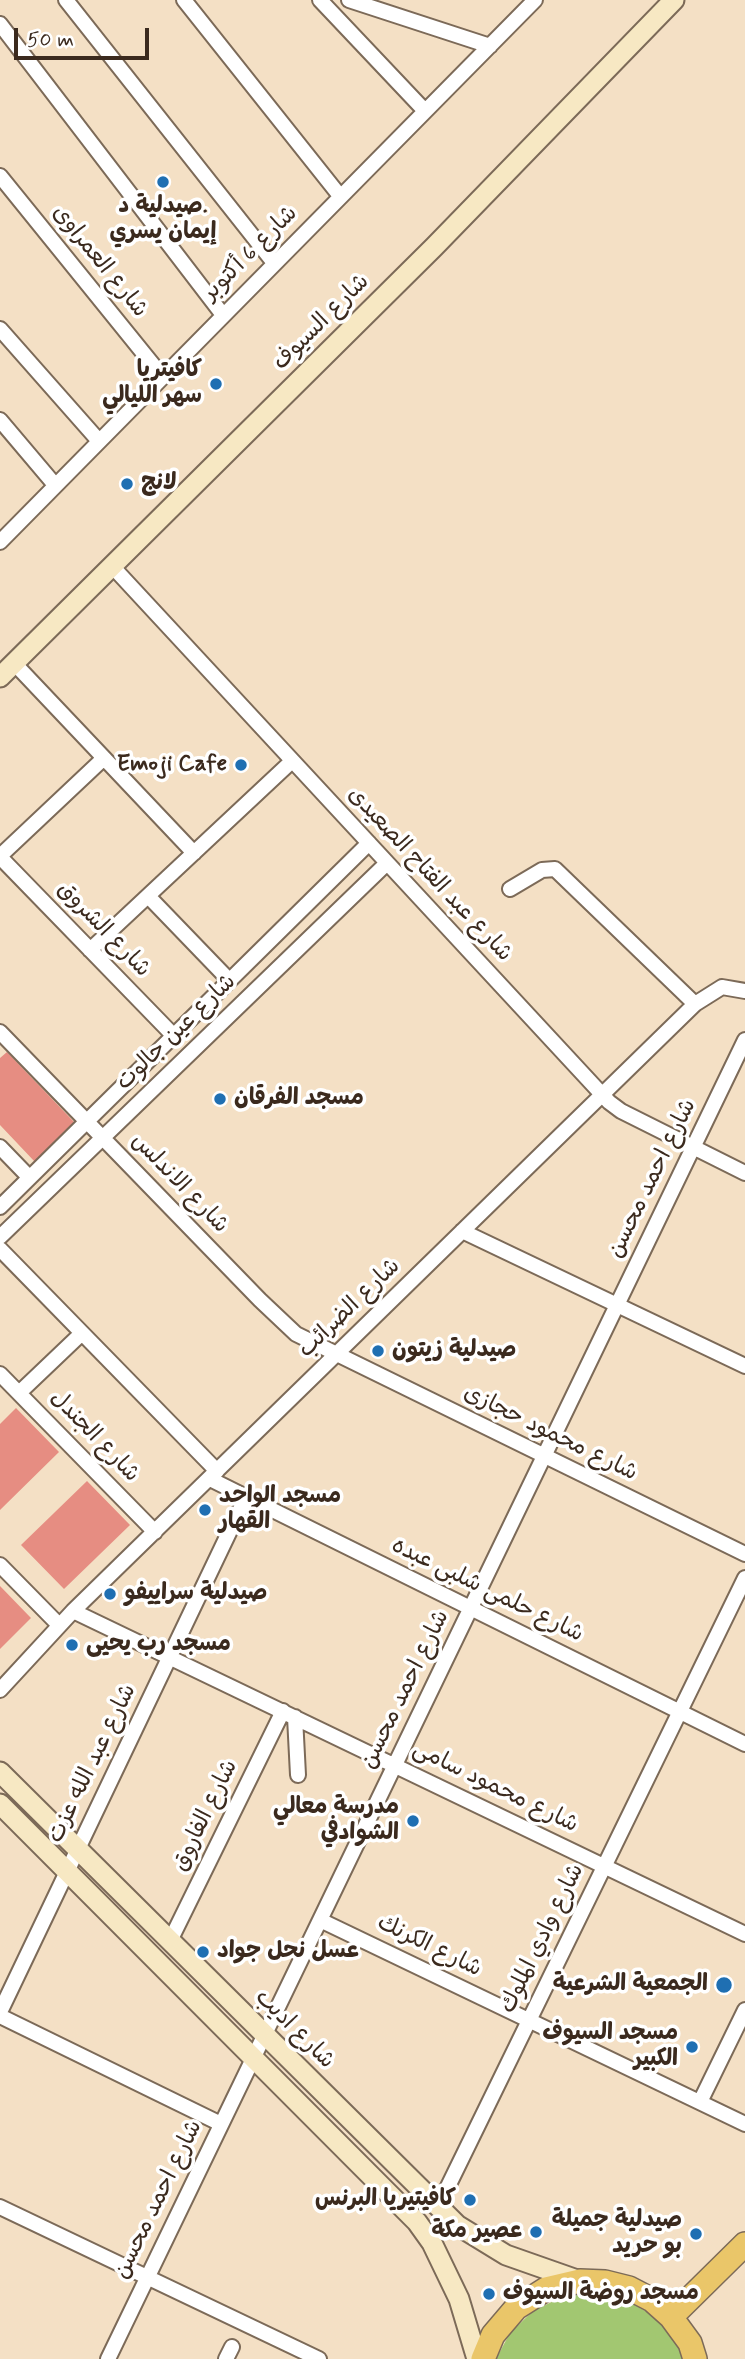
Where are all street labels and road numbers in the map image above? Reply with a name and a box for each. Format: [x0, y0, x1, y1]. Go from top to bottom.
street label: شارع العمراوى [45, 200, 153, 324]
street label: شارع 6 أكتوبر [198, 201, 304, 307]
street label: شارع السيوف [268, 269, 376, 377]
street label: شارع عبد الفتاح الصعيدى [341, 782, 517, 968]
street label: شارع الشروق [50, 876, 156, 984]
street label: شارع عين جالوت [111, 969, 243, 1097]
street label: شارع احمد محسن [603, 1095, 703, 1263]
street label: شارع الاندلس [124, 1128, 234, 1240]
street label: شارع الضرائب [293, 1254, 407, 1364]
street label: شارع محمود حجازى [459, 1380, 641, 1488]
street label: شارع الجندل [43, 1385, 145, 1489]
street label: شارع حلمى شلبى عبده [387, 1533, 587, 1649]
street label: شارع احمد محسن [356, 1606, 456, 1774]
street label: شارع عبد الله عزت [43, 1680, 143, 1848]
street label: شارع محمود سامى [408, 1736, 582, 1840]
street label: شارع الفاروق [167, 1756, 245, 1876]
street label: شارع وادي الملوك [495, 1860, 591, 2018]
street label: شارع الكرنك [372, 1910, 486, 1984]
street label: شارع اديب [248, 1984, 340, 2076]
street label: شارع احمد محسن [109, 2116, 209, 2284]

